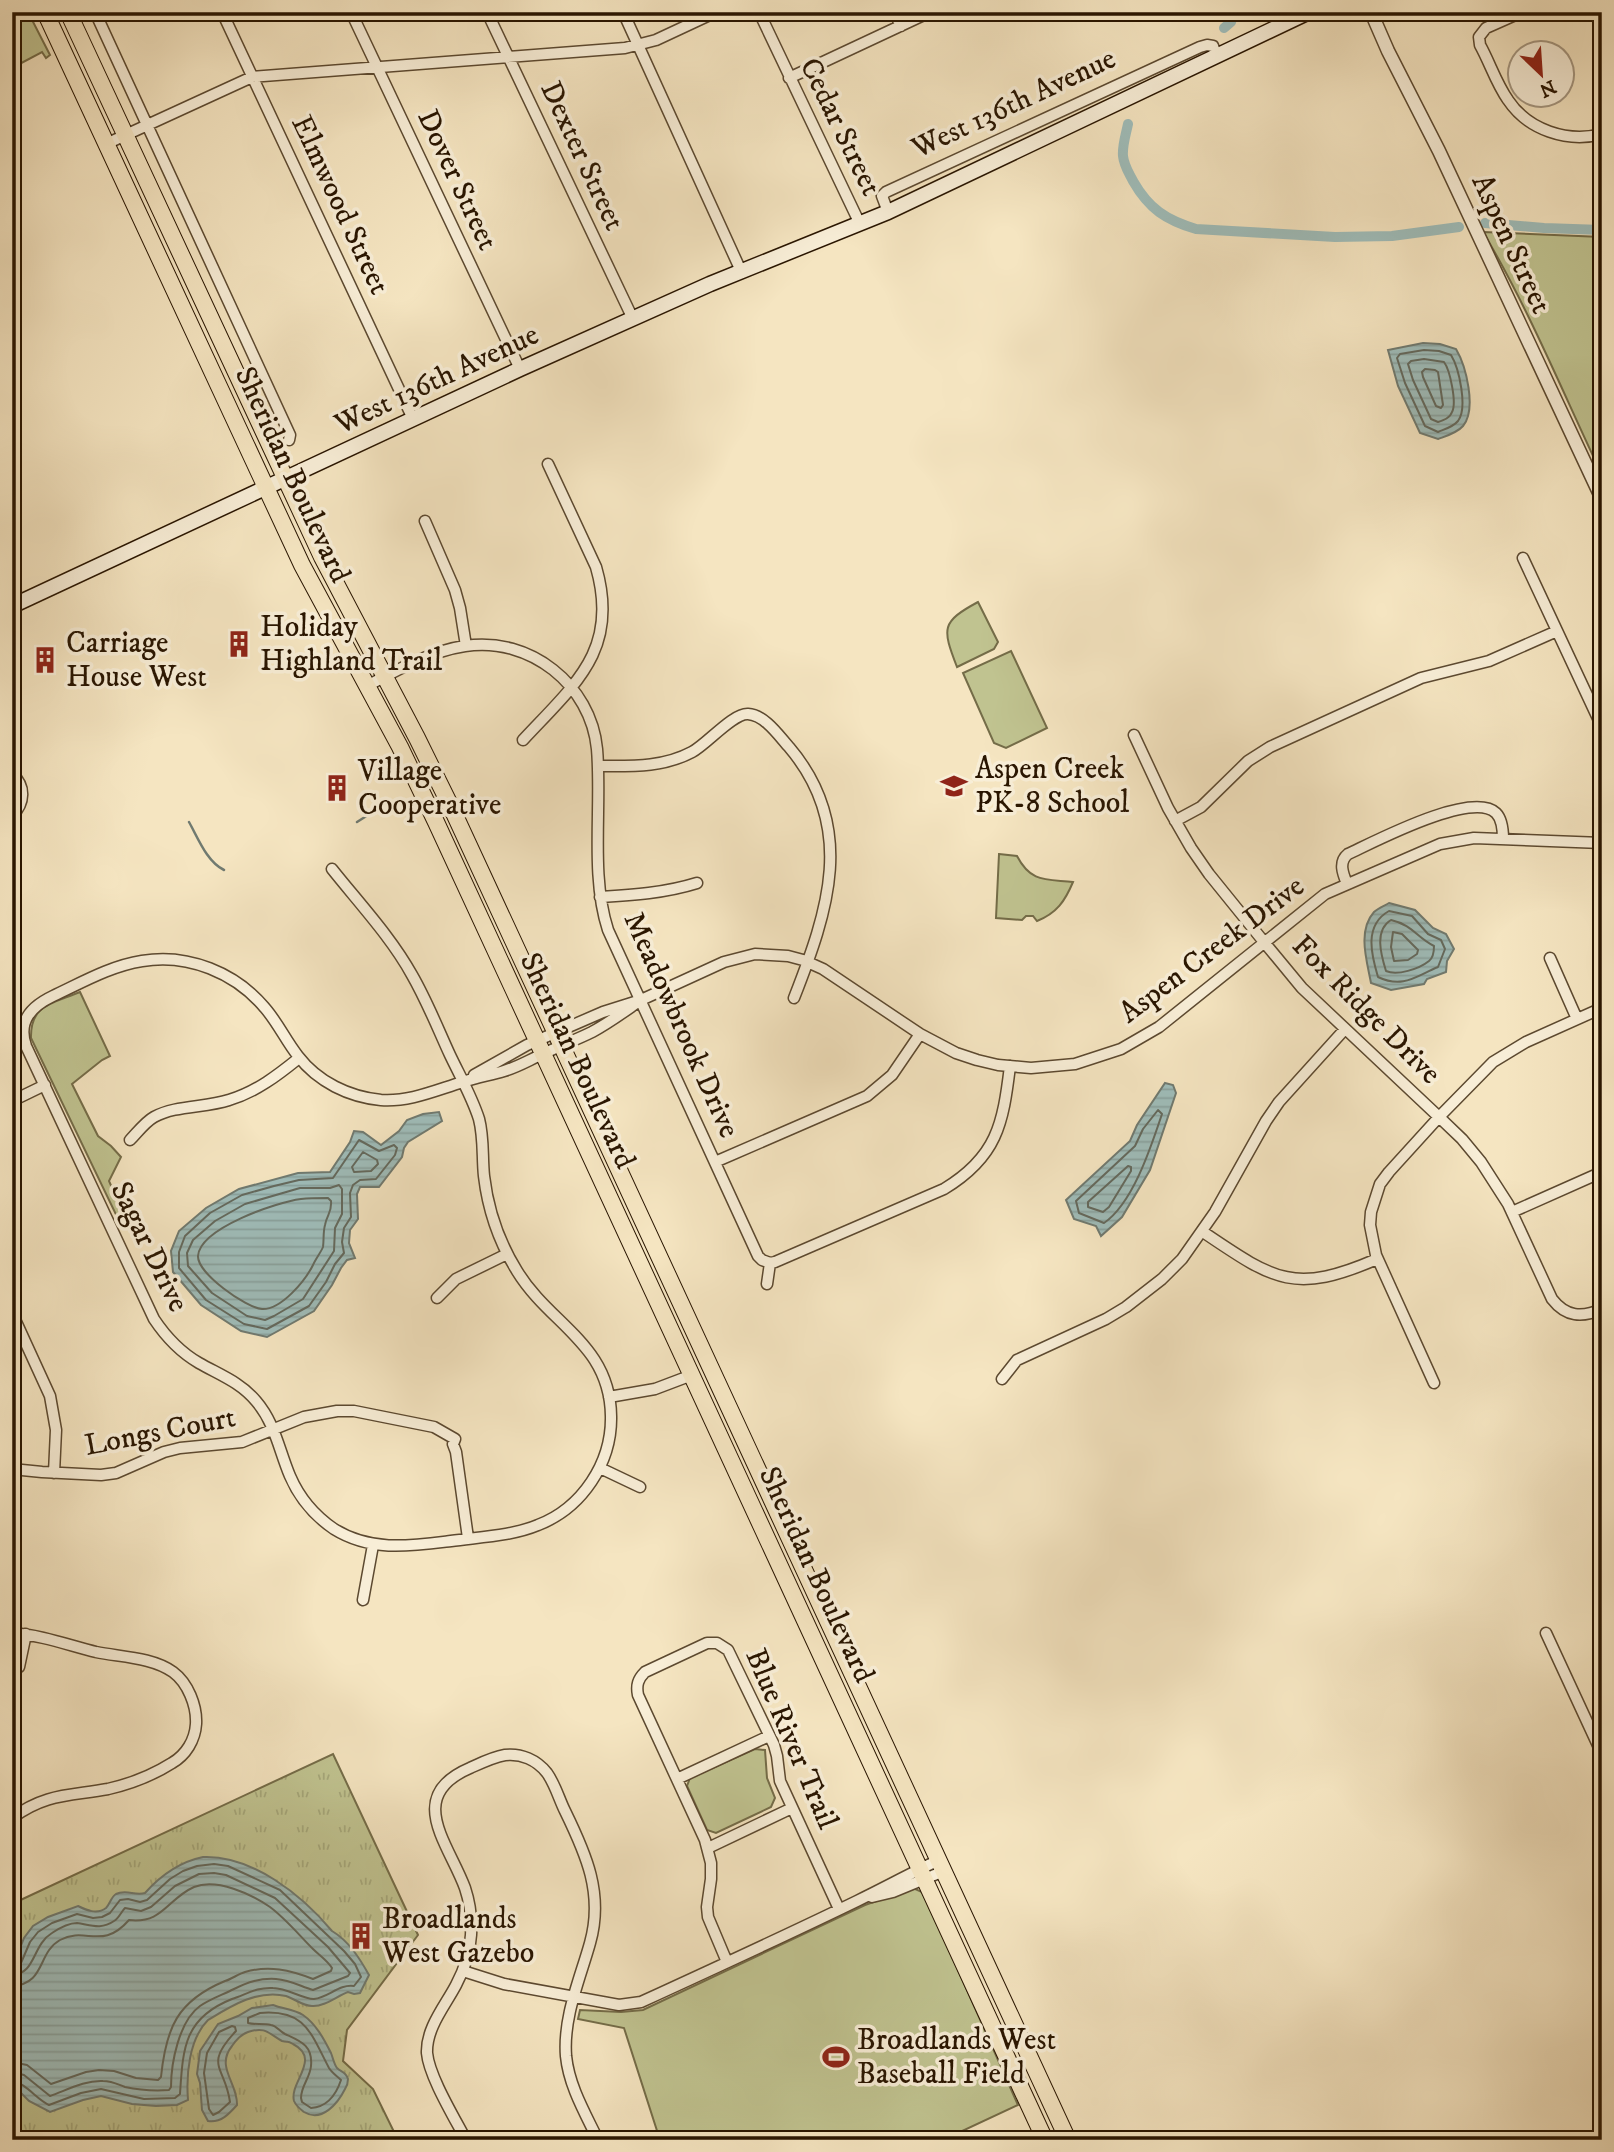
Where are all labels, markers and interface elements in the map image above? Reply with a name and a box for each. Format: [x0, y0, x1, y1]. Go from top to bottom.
north arrow [1506, 38, 1576, 108]
street label: West 136th Avenue [905, 41, 1122, 168]
street label: Cedar Street [791, 52, 889, 202]
text: N [1535, 74, 1559, 102]
street label: Dexter Street [531, 76, 633, 236]
street label: Dover Street [408, 104, 506, 256]
street label: Elmwood Street [282, 110, 398, 300]
street label: Aspen Street [1463, 168, 1559, 320]
street label: West 136th Avenue [328, 317, 545, 444]
street label: Sheridan Boulevard [226, 361, 358, 589]
place label: Holiday Highland Trail [260, 609, 442, 680]
place label: Carriage House West [66, 625, 207, 696]
building icon: Holiday Highland Trail [224, 629, 254, 659]
building icon: Carriage House West [30, 645, 60, 675]
place label: Aspen Creek PK-8 School [975, 751, 1129, 822]
place label: Village Cooperative [357, 753, 501, 824]
school or university icon: Aspen Creek PK-8 School [939, 771, 969, 801]
building icon: Village Cooperative [322, 773, 352, 803]
street label: Aspen Creek Drive [1112, 868, 1312, 1032]
street label: Meadowbrook Drive [615, 906, 747, 1144]
street label: Fox Ridge Drive [1284, 928, 1448, 1092]
street label: Sheridan Boulevard [511, 947, 643, 1175]
street label: Sagar Drive [102, 1176, 196, 1318]
street label: Longs Court [81, 1399, 239, 1465]
street label: Sheridan Boulevard [750, 1461, 882, 1689]
street label: Blue River Trail [736, 1643, 846, 1835]
place label: Broadlands West Gazebo [381, 1901, 534, 1972]
building icon: Broadlands West Gazebo [346, 1921, 376, 1951]
place label: Broadlands West Baseball Field [857, 2022, 1056, 2093]
sports icon: Broadlands West Baseball Field [821, 2042, 851, 2072]

